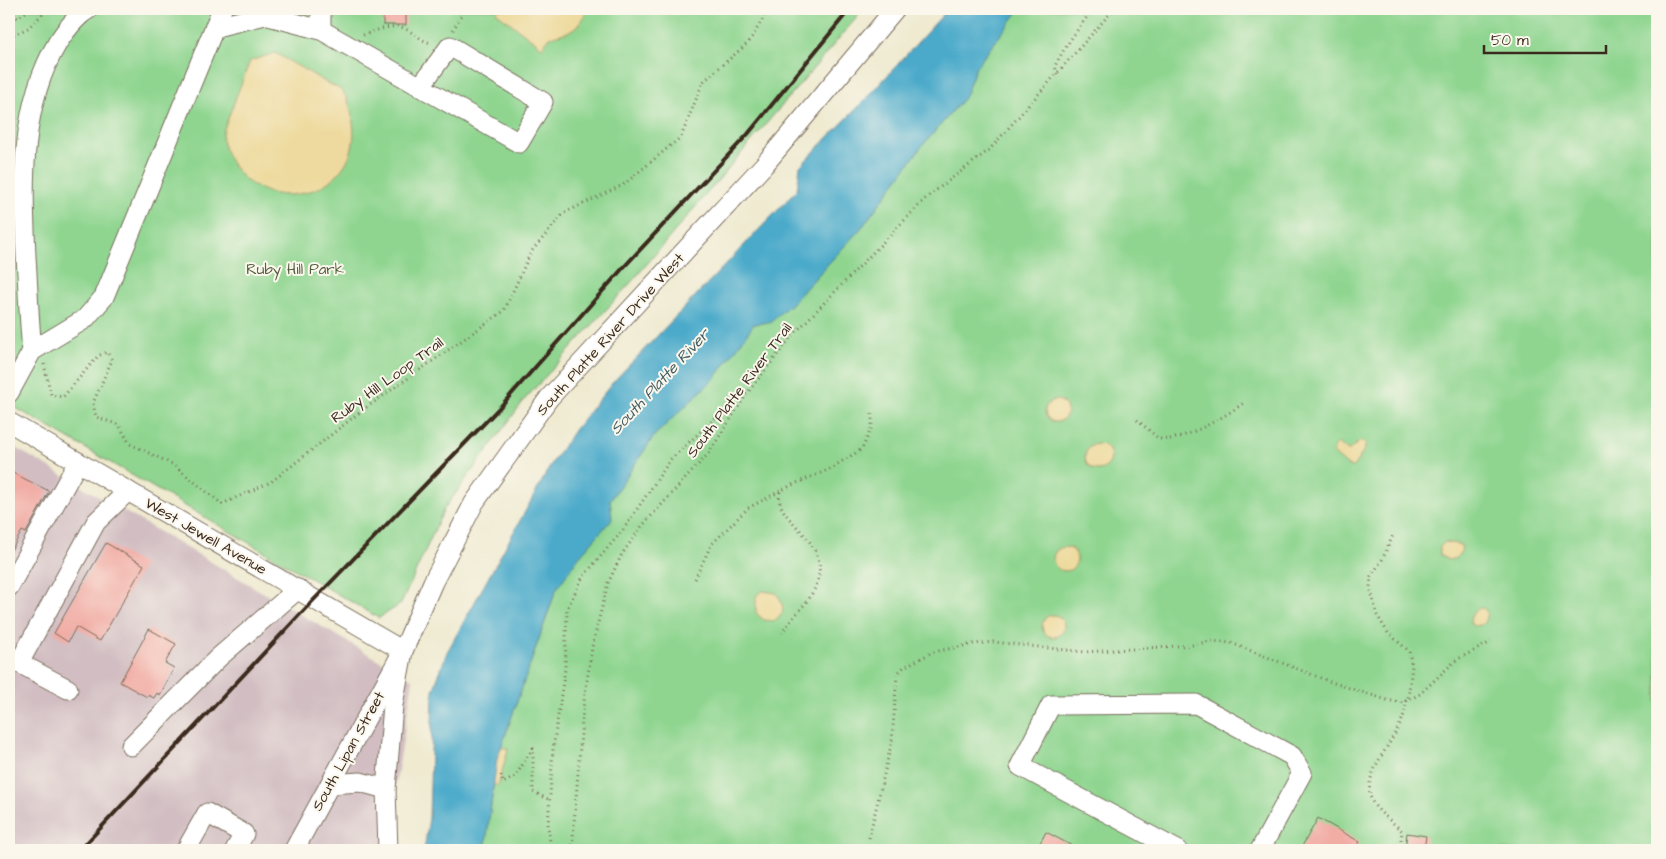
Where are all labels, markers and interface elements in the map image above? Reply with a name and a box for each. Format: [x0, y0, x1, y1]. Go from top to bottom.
scale bar [1484, 22, 1606, 54]
text: 50 m [1491, 30, 1529, 51]
street label: South Platte River Drive West [532, 249, 688, 419]
park label: Ruby Hill Park [246, 259, 344, 281]
street label: South Platte River Trail [682, 318, 797, 462]
water label: South Platte River [605, 324, 713, 438]
street label: Ruby Hill Loop Trail [327, 332, 448, 429]
street label: West Jewell Avenue [141, 493, 271, 580]
street label: South Lipan Street [307, 688, 390, 815]

